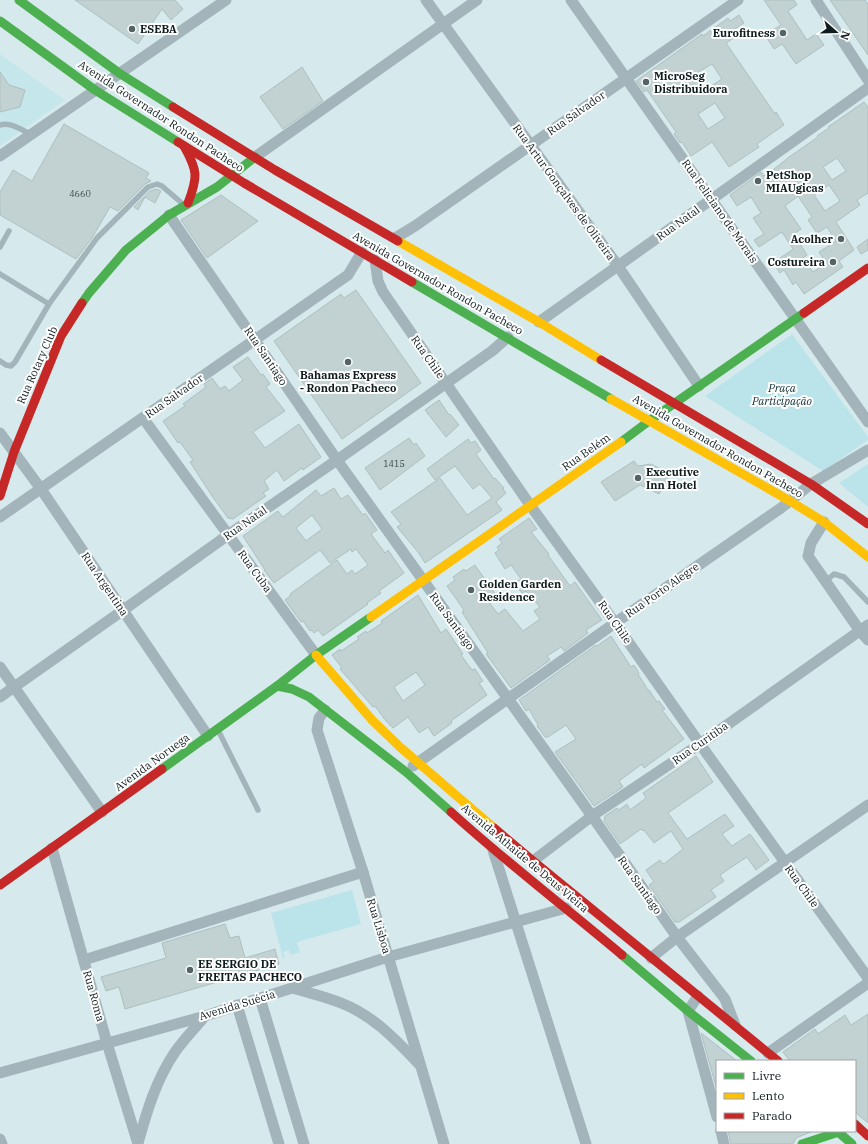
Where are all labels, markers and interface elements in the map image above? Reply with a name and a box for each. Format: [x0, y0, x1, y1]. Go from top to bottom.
north arrow [816, 12, 856, 52]
place label: ESEBA [140, 22, 177, 36]
marker: ESEBA [127, 24, 137, 34]
place label: Eurofitness [713, 26, 775, 40]
marker: Eurofitness [778, 28, 788, 38]
text: N [837, 29, 853, 42]
street label: Avenida Governador Rondon Pacheco [76, 57, 246, 175]
place label: MicroSeg Distribuidora [654, 69, 727, 96]
marker: MicroSeg Distribuidora [641, 77, 651, 87]
street label: Rua Salvador [544, 88, 608, 138]
street label: Rua Artur Gonçalves de Oliveira [510, 121, 618, 263]
street label: Rua Feliciano de Morais [679, 156, 761, 266]
place label: PetShop MIAUgicas [766, 168, 824, 195]
marker: PetShop MIAUgicas [753, 176, 763, 186]
house number: 4660 [69, 188, 91, 199]
street label: Rua Natal [654, 203, 702, 243]
street label: Avenida Governador Rondon Pacheco [350, 228, 526, 338]
place label: Acolher [791, 232, 834, 246]
marker: Acolher [836, 234, 846, 244]
place label: Costureira [768, 255, 825, 269]
marker: Costureira [828, 257, 838, 267]
street label: Rua Rotary Club [14, 324, 61, 406]
street label: Rua Santiago [241, 324, 291, 388]
street label: Rua Chile [408, 333, 448, 381]
marker: Bahamas Express - Rondon Pacheco [343, 357, 353, 367]
place label: Bahamas Express - Rondon Pacheco [300, 368, 396, 395]
street label: Rua Salvador [142, 371, 206, 421]
park label: Praça Participação [751, 381, 813, 408]
street label: Avenida Governador Rondon Pacheco [630, 391, 806, 501]
street label: Rua Belém [559, 430, 613, 474]
house number: 1415 [383, 458, 405, 469]
place label: Executive Inn Hotel [646, 465, 699, 492]
marker: Executive Inn Hotel [633, 473, 643, 483]
street label: Rua Natal [220, 503, 270, 543]
street label: Rua Cuba [235, 547, 275, 595]
street label: Rua Argentina [78, 549, 132, 619]
street label: Rua Porto Alegre [623, 559, 702, 621]
place label: Golden Garden Residence [479, 577, 561, 604]
marker: Golden Garden Residence [466, 585, 476, 595]
street label: Rua Santiago [426, 590, 478, 652]
street label: Rua Chile [595, 598, 635, 646]
street label: Rua Curitiba [669, 719, 731, 767]
street label: Avenida Noruega [112, 730, 192, 794]
street label: Avenida Athaide de Deus Vieira [459, 801, 591, 915]
street label: Rua Santiago [615, 853, 665, 917]
street label: Rua Chile [782, 862, 822, 910]
street label: Rua Lisboa [364, 897, 394, 955]
place label: EE SERGIO DE FREITAS PACHECO [198, 957, 302, 984]
marker: EE SERGIO DE FREITAS PACHECO [185, 965, 195, 975]
street label: Rua Roma [80, 969, 108, 1023]
street label: Avenida Suécia [197, 987, 277, 1023]
legend [716, 1060, 856, 1132]
text: Livre [752, 1068, 781, 1083]
text: Lento [752, 1088, 784, 1103]
text: Parado [752, 1108, 792, 1123]

